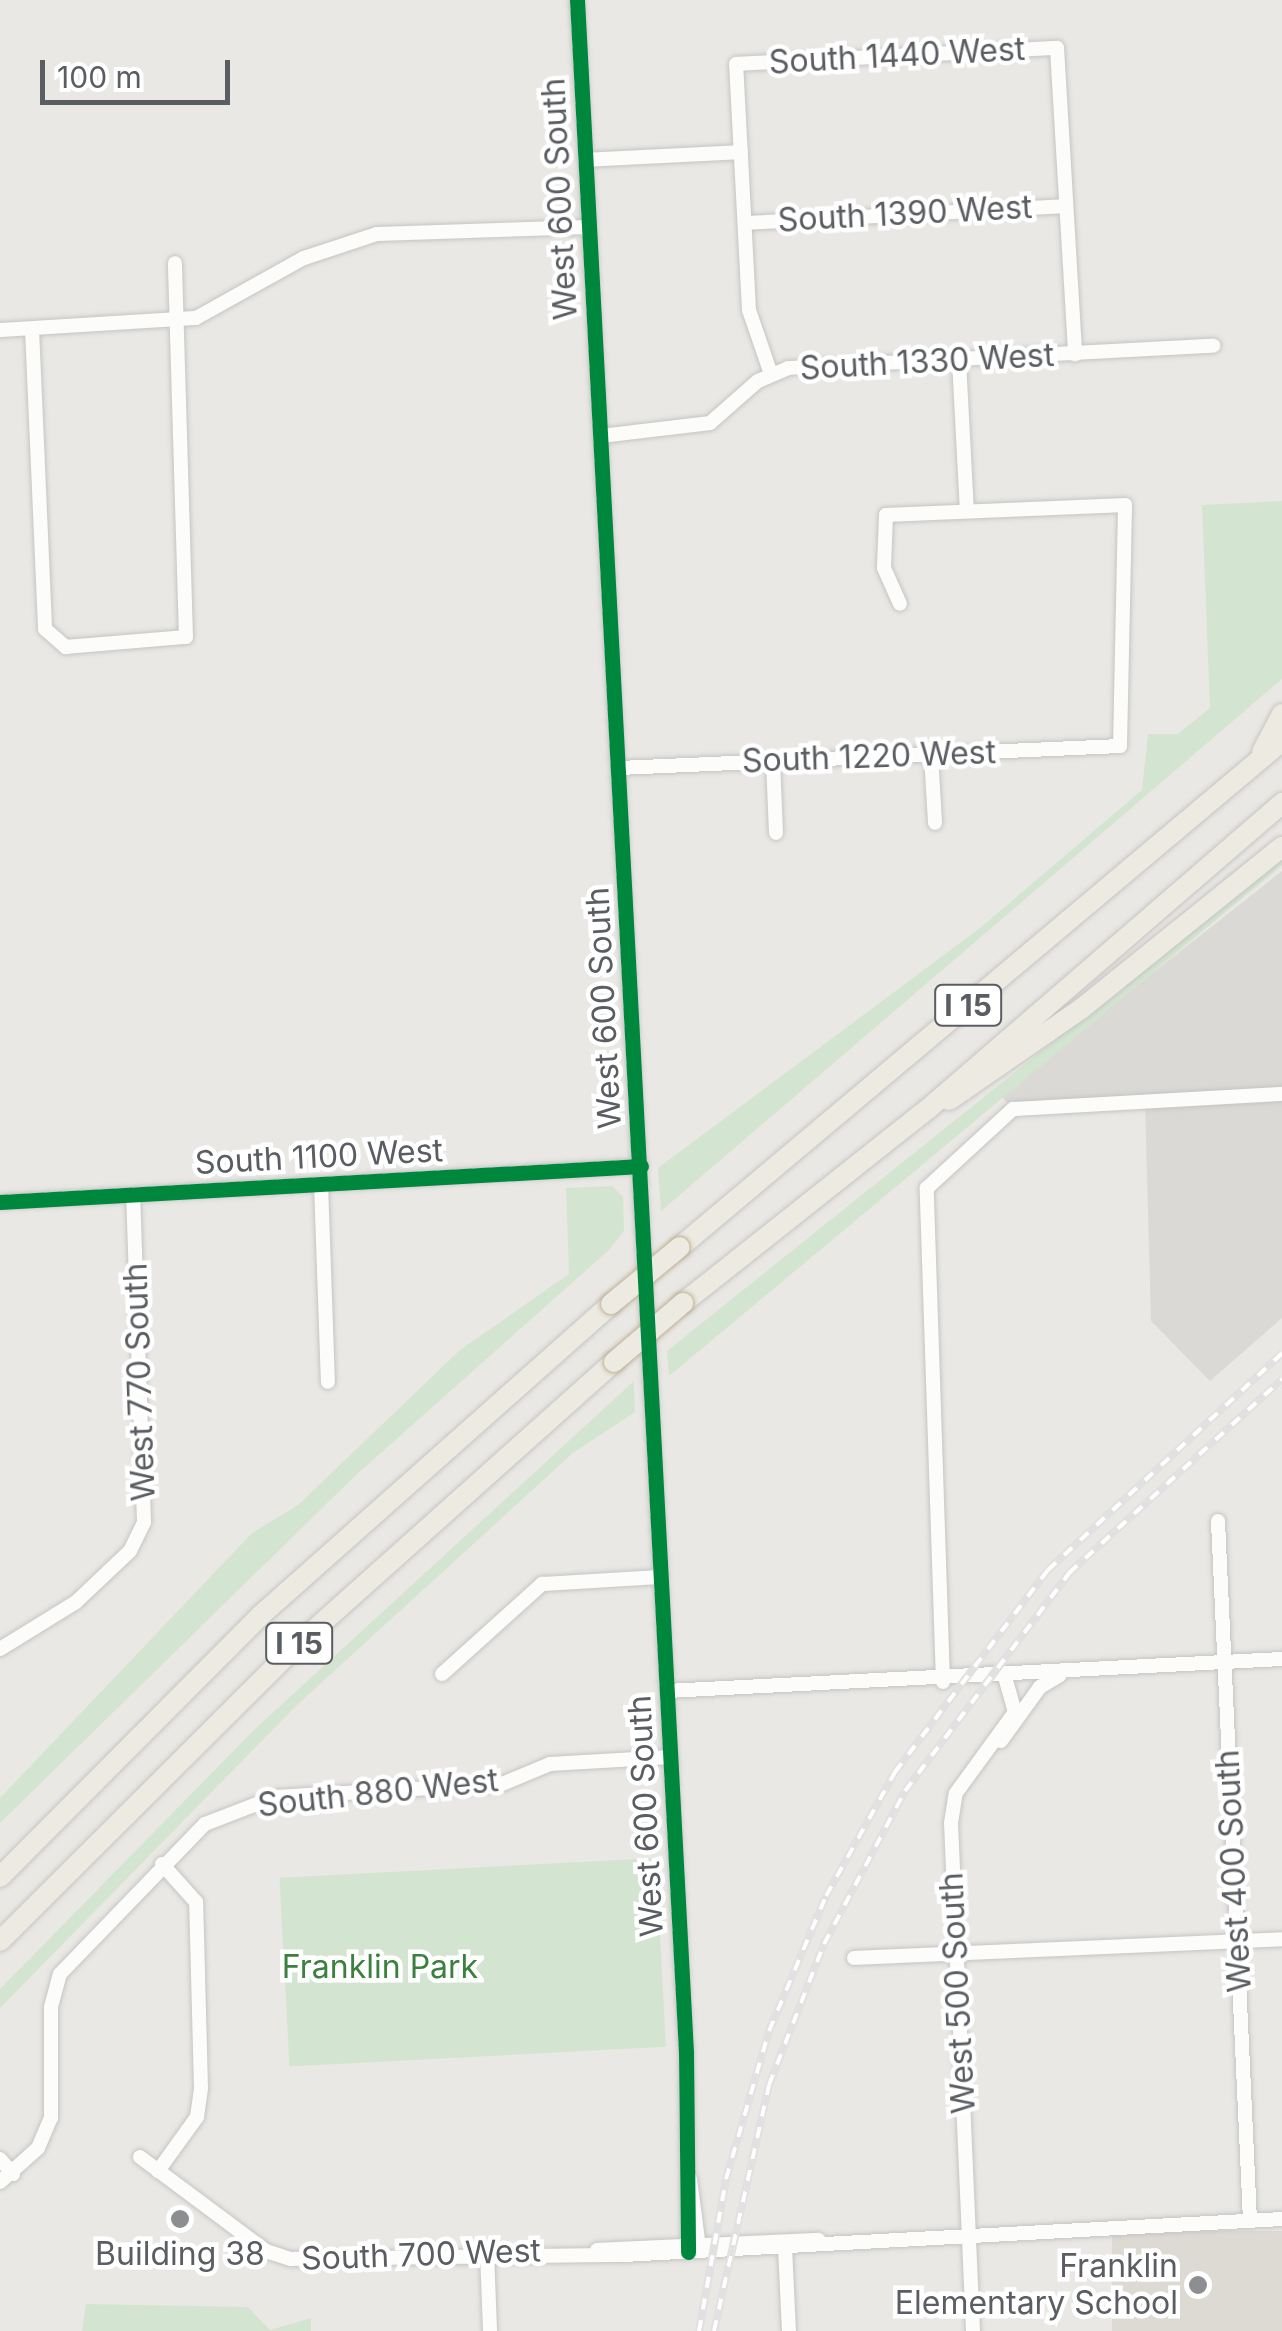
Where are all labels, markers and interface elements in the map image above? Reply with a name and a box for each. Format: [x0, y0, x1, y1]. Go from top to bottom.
street label: South 1440 West [768, 30, 1026, 82]
scale bar [45, 40, 235, 102]
text: 100 m [57, 59, 142, 95]
street label: West 600 South [534, 77, 586, 321]
street label: South 1390 West [777, 188, 1033, 240]
street label: South 1330 West [799, 336, 1055, 388]
street label: South 1220 West [741, 733, 997, 781]
street label: West 600 South [578, 886, 630, 1130]
road number: I 15 [933, 980, 1003, 1030]
street label: South 1100 West [194, 1131, 444, 1183]
street label: West 770 South [117, 1262, 163, 1502]
road number: I 15 [264, 1618, 334, 1668]
street label: West 600 South [620, 1694, 672, 1938]
street label: West 400 South [1208, 1749, 1260, 1993]
street label: South 880 West [256, 1761, 500, 1825]
street label: West 500 South [932, 1871, 984, 2115]
park label: Franklin Park [282, 1948, 478, 1986]
marker: Building 38 [169, 2208, 191, 2230]
street label: South 700 West [300, 2232, 542, 2278]
place label: Building 38 [95, 2235, 265, 2273]
place label: Franklin Elementary School [895, 2248, 1178, 2323]
marker: Franklin Elementary School [1187, 2274, 1209, 2296]

